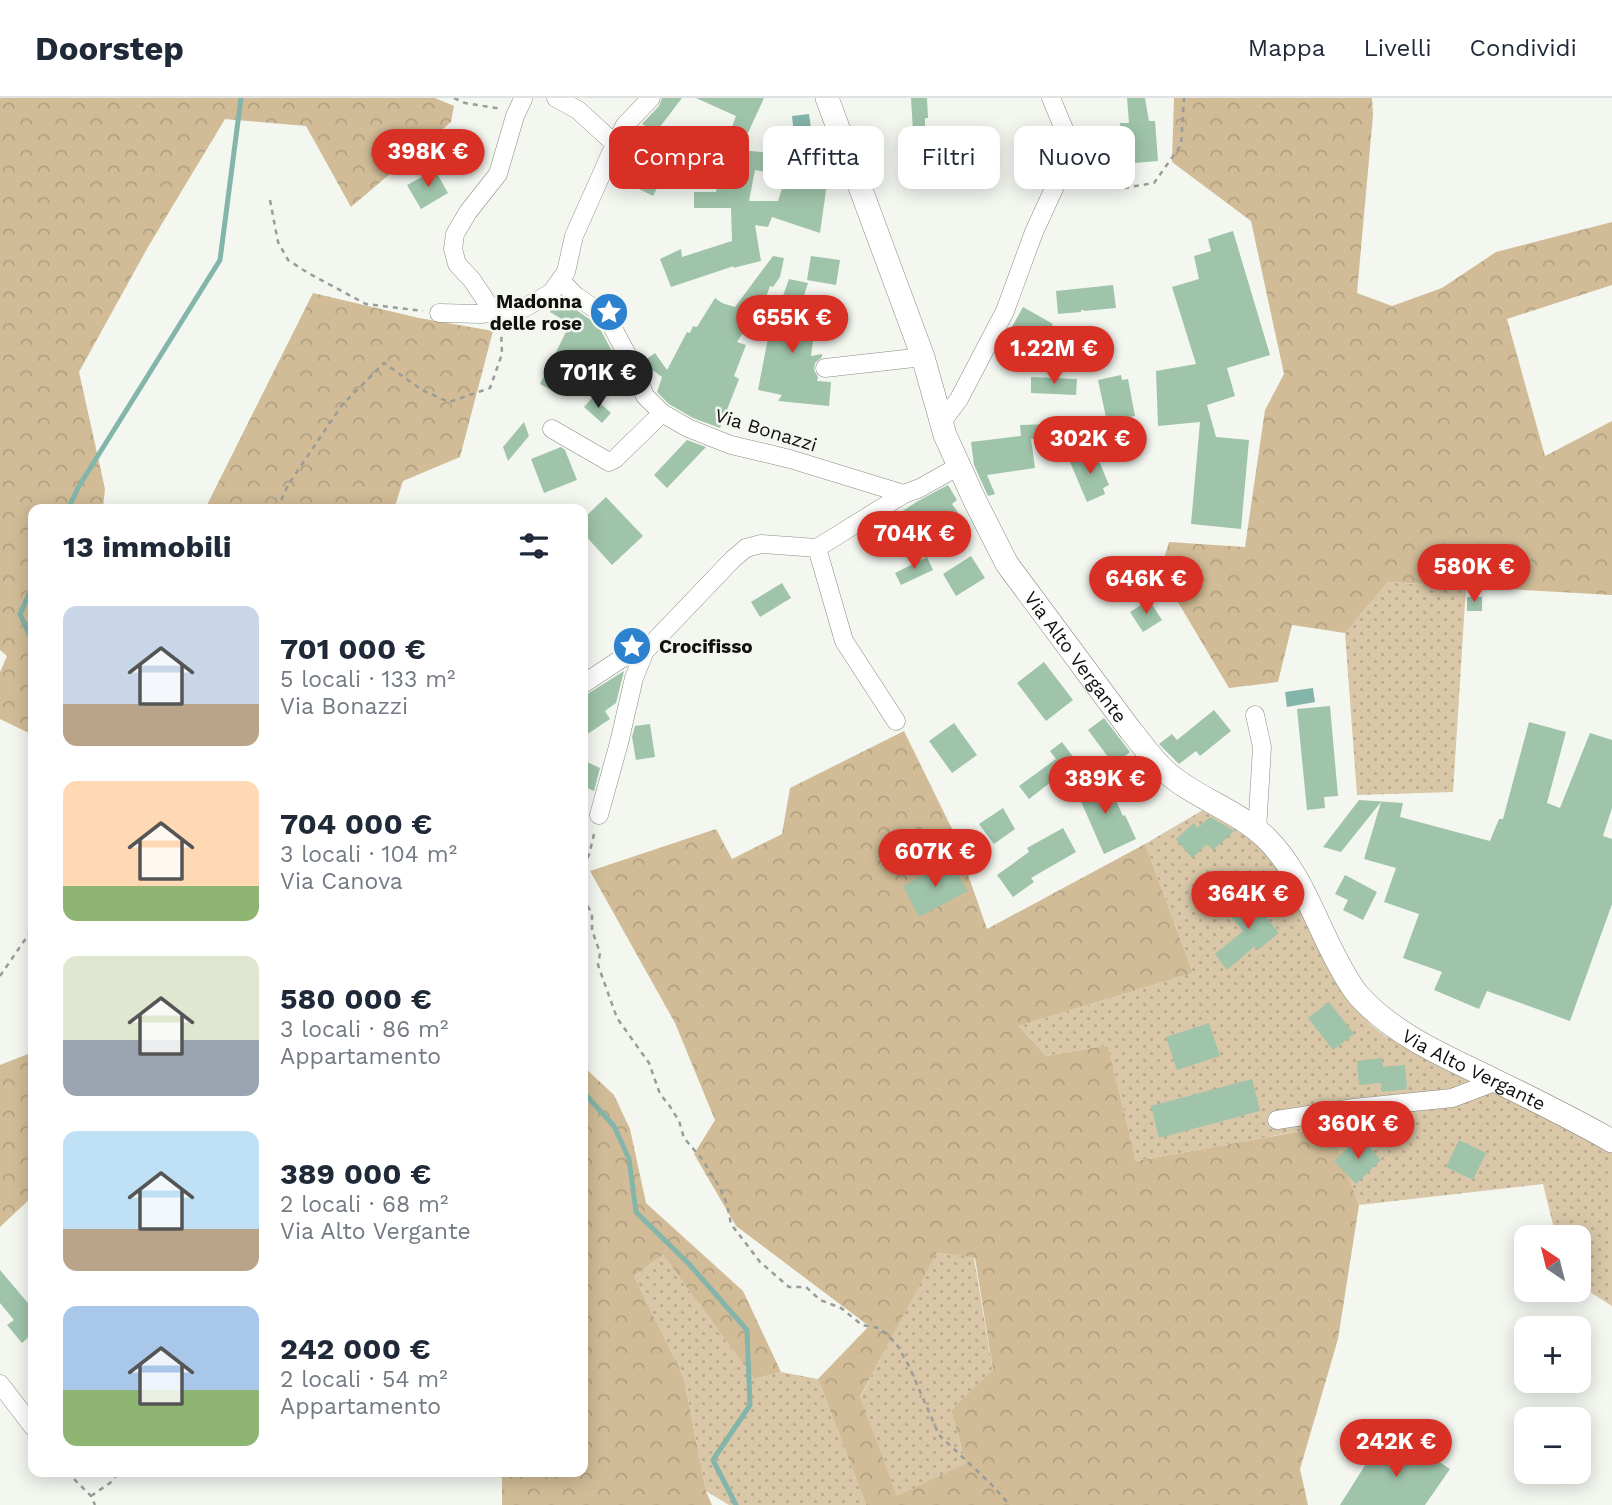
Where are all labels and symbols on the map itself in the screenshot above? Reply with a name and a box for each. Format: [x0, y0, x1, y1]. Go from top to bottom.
pin: 398K € [371, 130, 485, 189]
place label: Madonna delle rose [490, 290, 582, 335]
place icon: Madonna delle rose [588, 291, 630, 333]
pin: 655K € [735, 296, 849, 355]
pin: 1.22M € [989, 327, 1119, 386]
pin: 701K € [541, 350, 655, 410]
street label: Via Bonazzi [712, 404, 820, 456]
pin: 302K € [1033, 416, 1147, 476]
pin: 704K € [857, 512, 971, 571]
pin: 580K € [1417, 545, 1531, 604]
pin: 646K € [1089, 556, 1203, 616]
street label: Via Alto Vergante [1020, 587, 1132, 727]
place icon: Crocifisso [611, 625, 653, 667]
place label: Crocifisso [659, 635, 753, 658]
pin: 389K € [1048, 756, 1162, 816]
pin: 607K € [878, 830, 992, 889]
pin: 364K € [1191, 872, 1305, 931]
street label: Via Alto Vergante [1398, 1024, 1550, 1115]
pin: 360K € [1301, 1102, 1415, 1161]
north arrow [1514, 1225, 1591, 1302]
pin: 242K € [1339, 1420, 1453, 1479]

